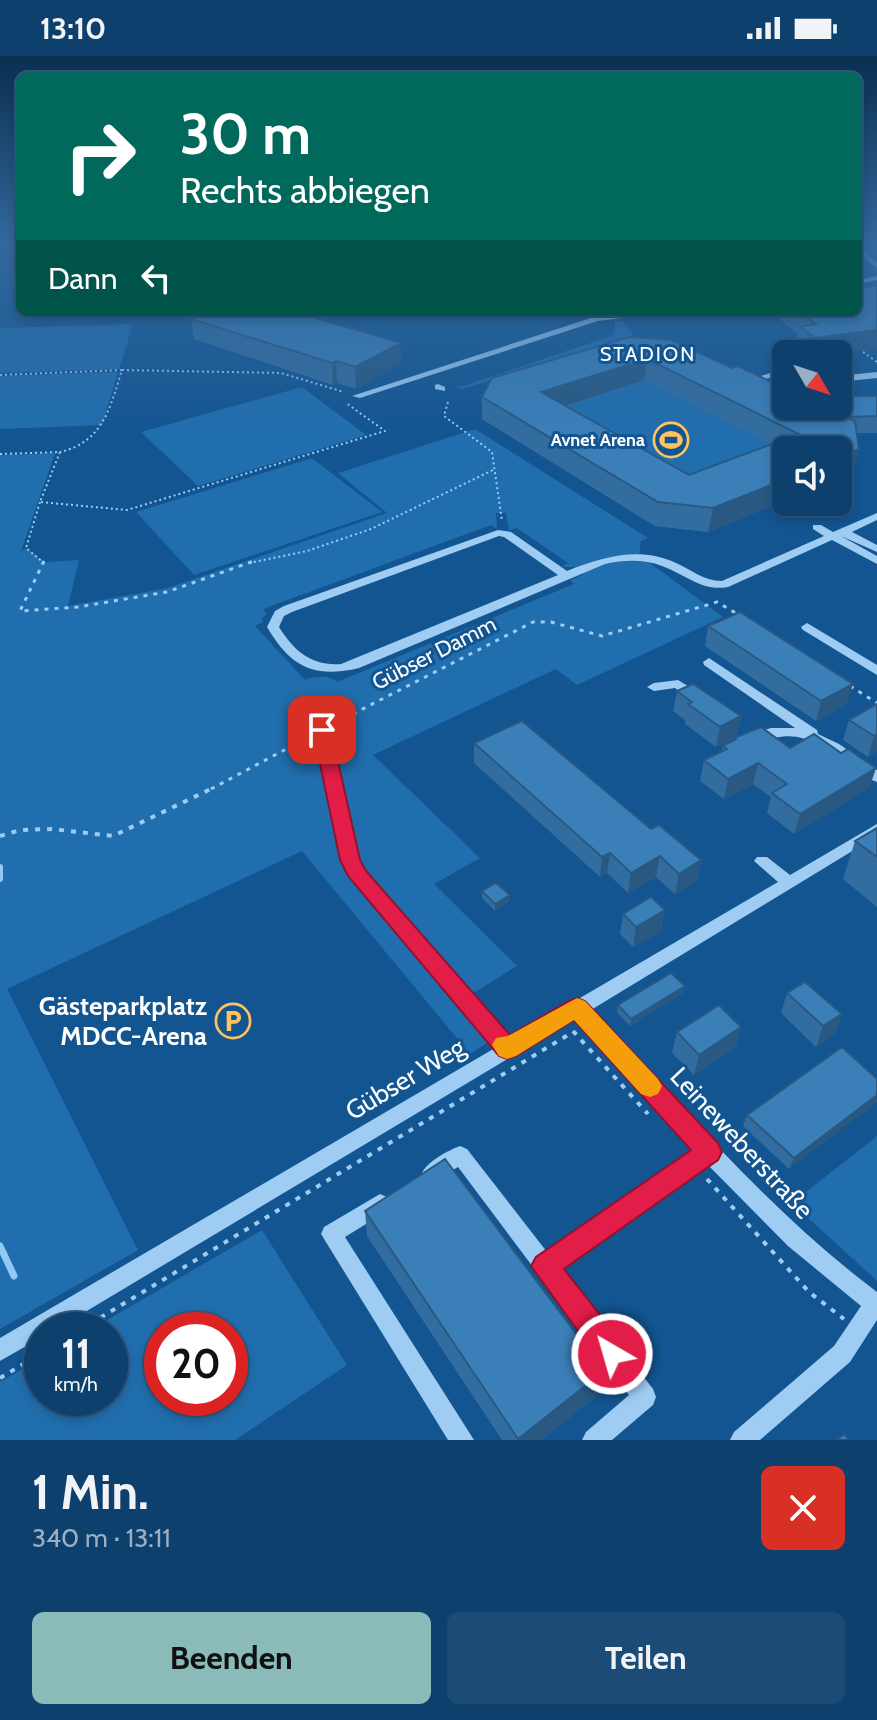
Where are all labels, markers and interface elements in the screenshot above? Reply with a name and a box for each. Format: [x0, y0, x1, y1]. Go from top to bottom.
text: 13:10 [40, 10, 106, 47]
text: 30 m [180, 100, 311, 168]
icon: right [48, 104, 152, 208]
text: Rechts abbiegen [180, 168, 430, 212]
icon: left [134, 256, 178, 300]
text: Dann [48, 260, 118, 297]
north arrow [772, 340, 852, 420]
map controls [772, 340, 852, 516]
district label: STADION [600, 342, 696, 366]
sports icon: Avnet Arena [652, 421, 690, 459]
place label: Avnet Arena [551, 429, 645, 451]
button: sound [772, 436, 852, 516]
street label: Gübser Damm [367, 610, 501, 696]
pin [288, 696, 356, 764]
icon: arrive [300, 708, 344, 752]
place label: Gästeparkplatz MDCC-Arena [39, 990, 207, 1052]
parking icon: Gästeparkplatz MDCC-Arena [214, 1002, 252, 1040]
street label: Gübser Weg [340, 1030, 471, 1127]
street label: Leineweberstraße [664, 1061, 820, 1225]
speed limit sign: 20 [144, 1312, 248, 1416]
position arrow [570, 1312, 654, 1396]
text: 11 [61, 1329, 91, 1378]
text: km/h [54, 1372, 98, 1396]
text: 1 Min. [32, 1463, 149, 1521]
button: close [761, 1466, 845, 1550]
text: 340 m · 13:11 [32, 1522, 171, 1554]
button: Beenden [32, 1612, 431, 1704]
button: Teilen [447, 1612, 845, 1704]

